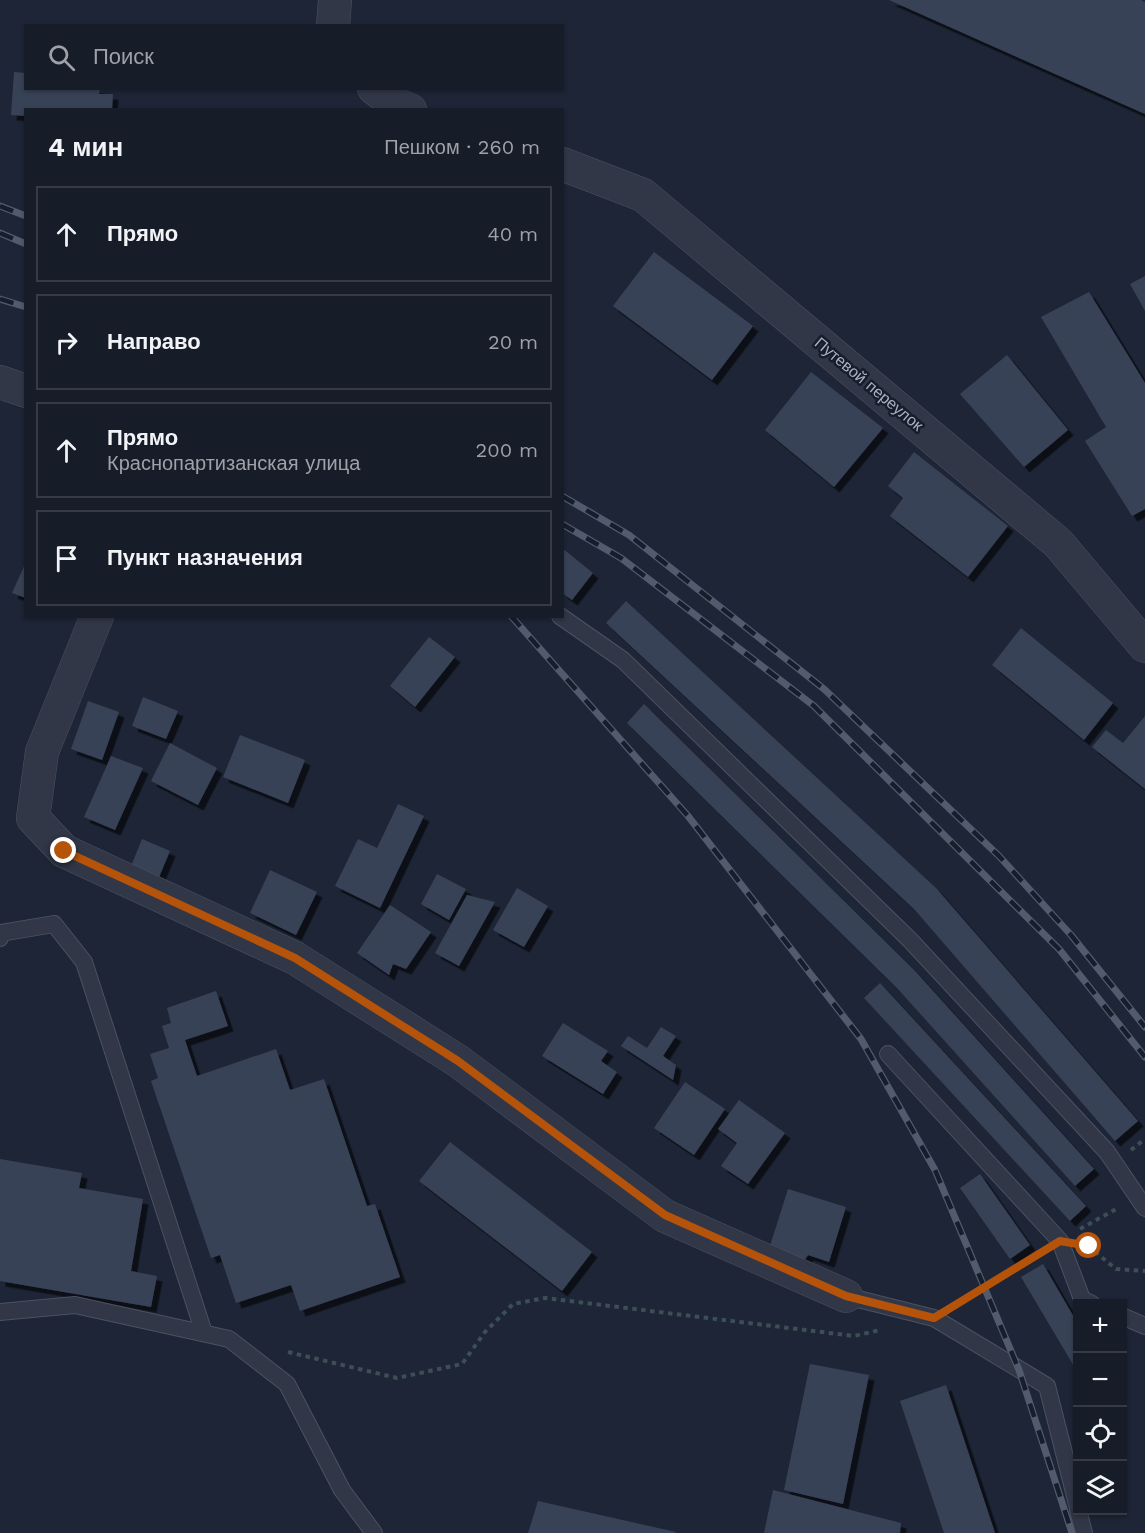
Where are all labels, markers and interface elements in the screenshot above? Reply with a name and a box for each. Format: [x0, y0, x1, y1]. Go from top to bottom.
search box [24, 24, 564, 90]
icon: search [45, 41, 78, 74]
text: Поиск [93, 44, 154, 69]
text: 4 мин [48, 132, 123, 162]
text: Пешком · 260 m [384, 135, 540, 159]
icon: ahead [50, 218, 83, 251]
text: Прямо [107, 221, 178, 246]
text: 40 m [487, 222, 538, 246]
icon: right [50, 326, 83, 359]
text: Направо [107, 329, 201, 354]
text: 20 m [488, 330, 538, 354]
street label: Путевой переулок [811, 333, 928, 435]
text: Прямо [107, 425, 178, 450]
icon: ahead [50, 434, 83, 467]
text: 200 m [476, 438, 538, 462]
text: Краснопартизанская улица [107, 451, 360, 475]
icon: arrive [50, 542, 83, 575]
text: Пункт назначения [107, 545, 303, 570]
route end [50, 837, 76, 863]
route start [1075, 1232, 1101, 1258]
map controls [1073, 1299, 1127, 1515]
button: + [1073, 1299, 1127, 1353]
button: − [1073, 1353, 1127, 1407]
button: locate [1073, 1407, 1127, 1461]
button: layers [1073, 1461, 1127, 1515]

